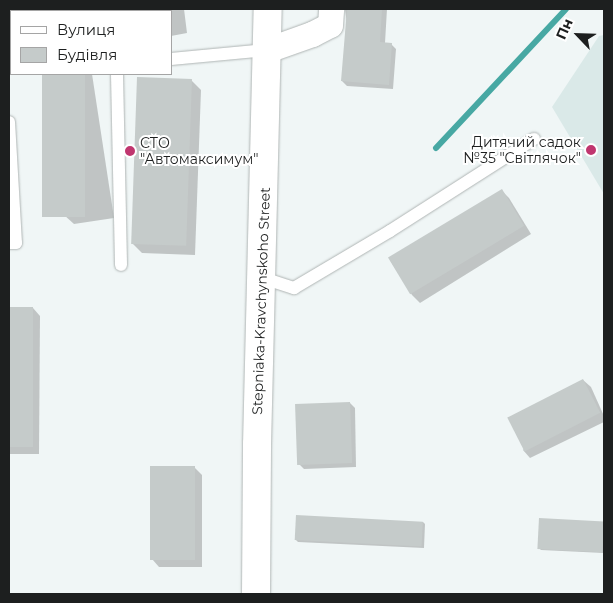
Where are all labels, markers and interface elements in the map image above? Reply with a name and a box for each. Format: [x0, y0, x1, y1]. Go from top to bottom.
legend [10, 10, 172, 75]
north arrow [553, 10, 603, 60]
text: Пн [552, 16, 577, 42]
text: Вулиця [57, 20, 115, 39]
text: Будівля [57, 45, 117, 64]
place label: Дитячий садок №35 "Світлячок" [463, 134, 581, 166]
place label: СТО "Автомаксимум" [140, 135, 259, 168]
marker: Дитячий садок №35 "Світлячок" [585, 144, 597, 156]
marker: СТО "Автомаксимум" [124, 145, 136, 157]
street label: Stepniaka-Kravchynskoho Street [249, 187, 273, 415]

